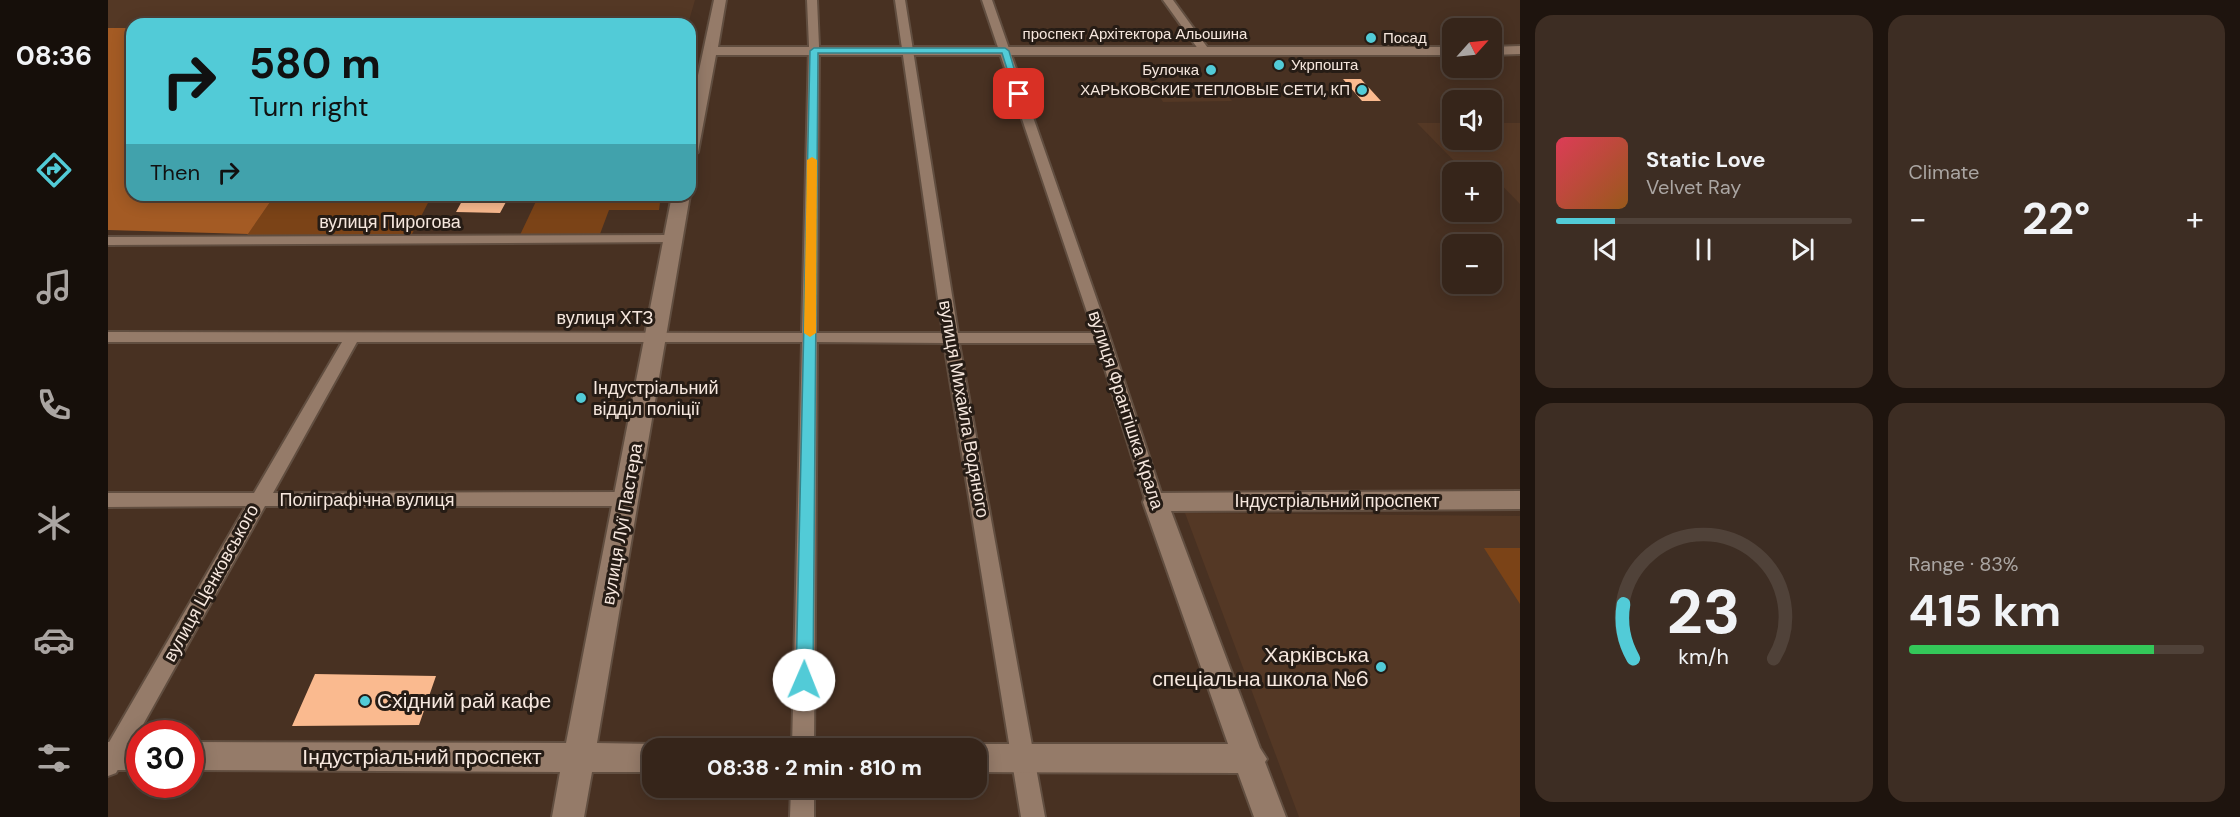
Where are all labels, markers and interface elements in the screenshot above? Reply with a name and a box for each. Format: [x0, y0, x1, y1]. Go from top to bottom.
north arrow [1442, 18, 1502, 78]
map controls [1442, 18, 1502, 294]
street label: проспект Архітектора Альошина [1023, 24, 1248, 44]
place label: Посад [1383, 28, 1427, 48]
marker: Посад [1364, 31, 1378, 45]
text: 580 m [249, 36, 381, 91]
text: 08:36 [16, 38, 92, 73]
icon: right [150, 42, 228, 120]
place label: Укрпошта [1291, 55, 1359, 75]
marker: Укрпошта [1272, 58, 1286, 72]
place label: Булочка [1142, 60, 1200, 80]
marker: Булочка [1204, 63, 1218, 77]
pin [993, 68, 1044, 119]
icon: arrive [1002, 77, 1035, 110]
place label: ХАРЬКОВСКИЕ ТЕПЛОВЫЕ СЕТИ, КП [1080, 80, 1350, 100]
marker: ХАРЬКОВСКИЕ ТЕПЛОВЫЕ СЕТИ, КП [1355, 83, 1369, 97]
text: Turn right [249, 89, 369, 124]
button: sound [1442, 90, 1502, 150]
text: Static Love [1646, 145, 1766, 174]
icon: directions [33, 149, 75, 191]
icon: right [212, 156, 245, 189]
text: Then [150, 158, 200, 187]
text: Climate [1909, 159, 1979, 185]
button: + [1442, 162, 1502, 222]
text: Velvet Ray [1646, 174, 1741, 200]
text: 22° [2022, 189, 2090, 248]
text: − [1909, 197, 1927, 240]
text: + [2186, 197, 2204, 240]
street label: вулиця Пирогова [319, 210, 462, 234]
icon: previous [1589, 233, 1622, 266]
icon: pause [1687, 233, 1720, 266]
icon: next [1786, 233, 1819, 266]
button: − [1442, 234, 1502, 294]
icon: music [33, 266, 75, 308]
street label: вулиця Михайла Водяного [933, 298, 995, 520]
street label: вулиця ХТЗ [557, 306, 653, 330]
street label: вулиця Франтішка Крала [1083, 308, 1170, 513]
place label: Індустріальний відділ поліції [593, 376, 718, 421]
icon: phone [33, 384, 75, 426]
marker: Індустріальний відділ поліції [574, 391, 588, 405]
street label: вулиця Луї Пастера [596, 440, 648, 607]
street label: Поліграфічна вулиця [280, 488, 454, 512]
street label: Індустріальний проспект [1234, 489, 1440, 513]
street label: вулиця Ценковського [158, 500, 264, 666]
icon: climate [33, 502, 75, 544]
text: Range · 83% [1909, 551, 2019, 577]
text: 23 [1667, 571, 1741, 652]
text: 415 km [1909, 581, 2061, 640]
icon: car [33, 619, 75, 661]
place label: Харківська спеціальна школа №6 [1152, 641, 1369, 693]
text: km/h [1678, 644, 1729, 672]
position arrow [772, 648, 836, 712]
marker: Харківська спеціальна школа №6 [1374, 660, 1388, 674]
place label: Східний рай кафе [377, 687, 551, 715]
marker: Східний рай кафе [358, 694, 372, 708]
speed limit sign: 30 [126, 720, 204, 798]
icon: filters [33, 737, 75, 779]
street label: Індустріальний проспект [302, 743, 542, 771]
text: 08:38 · 2 min · 810 m [707, 753, 922, 782]

